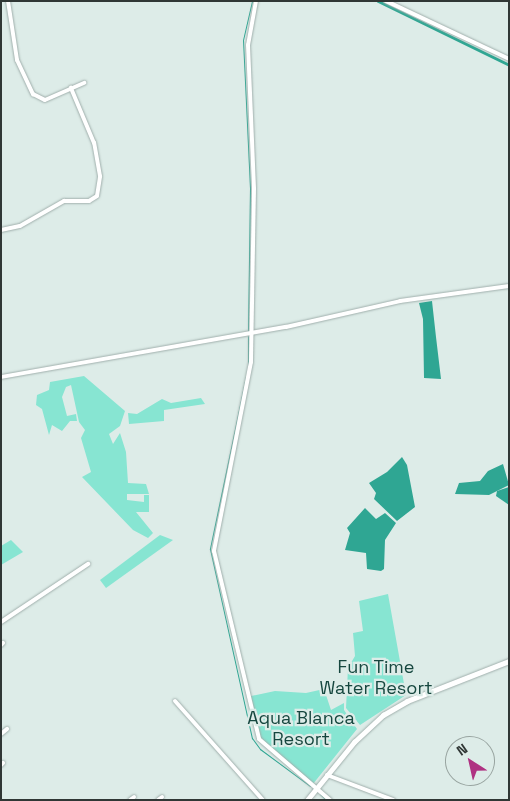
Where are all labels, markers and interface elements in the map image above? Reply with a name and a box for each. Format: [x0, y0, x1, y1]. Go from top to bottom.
park label: Fun Time Water Resort [319, 657, 433, 700]
park label: Aqua Blanca Resort [247, 708, 355, 751]
north arrow [445, 736, 495, 786]
text: N [453, 739, 471, 760]

